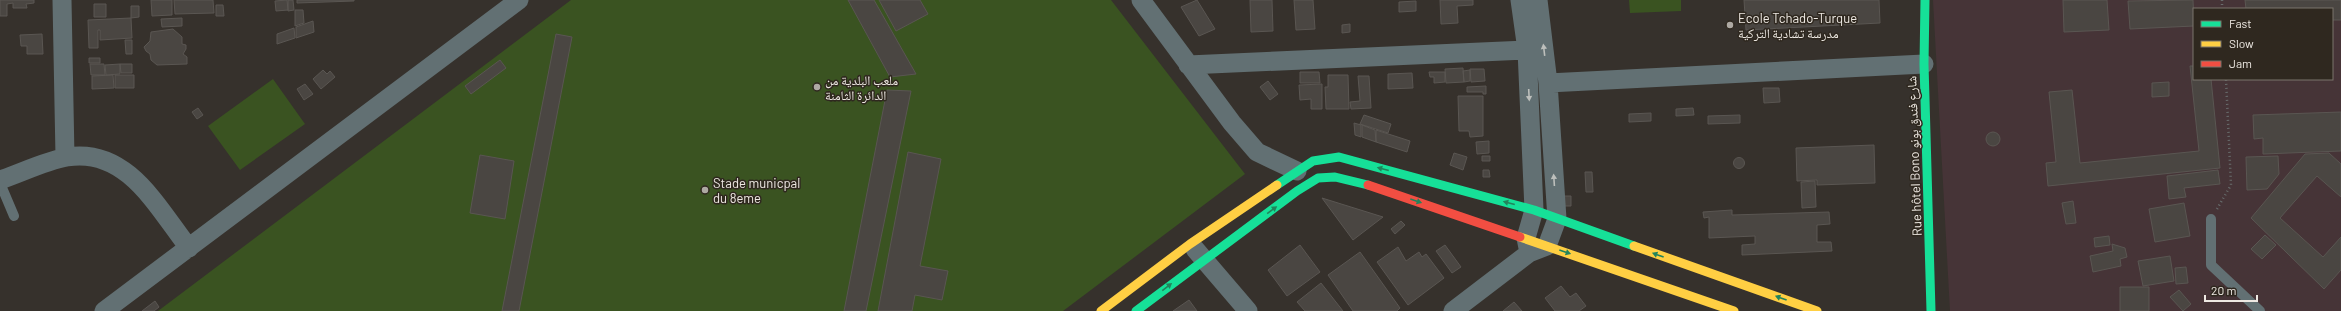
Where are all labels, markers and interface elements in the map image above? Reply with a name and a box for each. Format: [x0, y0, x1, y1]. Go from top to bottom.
legend [2193, 8, 2333, 80]
place label: Ecole Tchado-Turque مدرسة تشادية التركية [1738, 10, 1857, 42]
text: Fast [2229, 16, 2252, 30]
marker: Ecole Tchado-Turque مدرسة تشادية التركية [1725, 20, 1735, 30]
text: Slow [2229, 36, 2254, 50]
one-way arrow [1541, 44, 1547, 56]
text: Jam [2229, 56, 2252, 70]
place label: ملعب البلدية من الدائرة الثامنة [825, 72, 898, 104]
street label: Rue hôtel Bono شارع فندق بونو [1903, 76, 1927, 236]
marker: ملعب البلدية من الدائرة الثامنة [812, 82, 822, 92]
one-way arrow [1525, 89, 1532, 101]
one-way arrow [1377, 166, 1389, 172]
one-way arrow [1551, 174, 1558, 186]
place label: Stade municpal du 8eme [713, 175, 800, 206]
marker: Stade municpal du 8eme [700, 185, 710, 195]
one-way arrow [1410, 198, 1422, 204]
one-way arrow [1502, 200, 1515, 206]
one-way arrow [1266, 206, 1277, 214]
one-way arrow [1560, 250, 1572, 256]
one-way arrow [1652, 251, 1664, 257]
scale bar [2205, 277, 2257, 303]
one-way arrow [1162, 283, 1173, 291]
text: 20 m [2211, 283, 2237, 297]
one-way arrow [1774, 295, 1786, 301]

